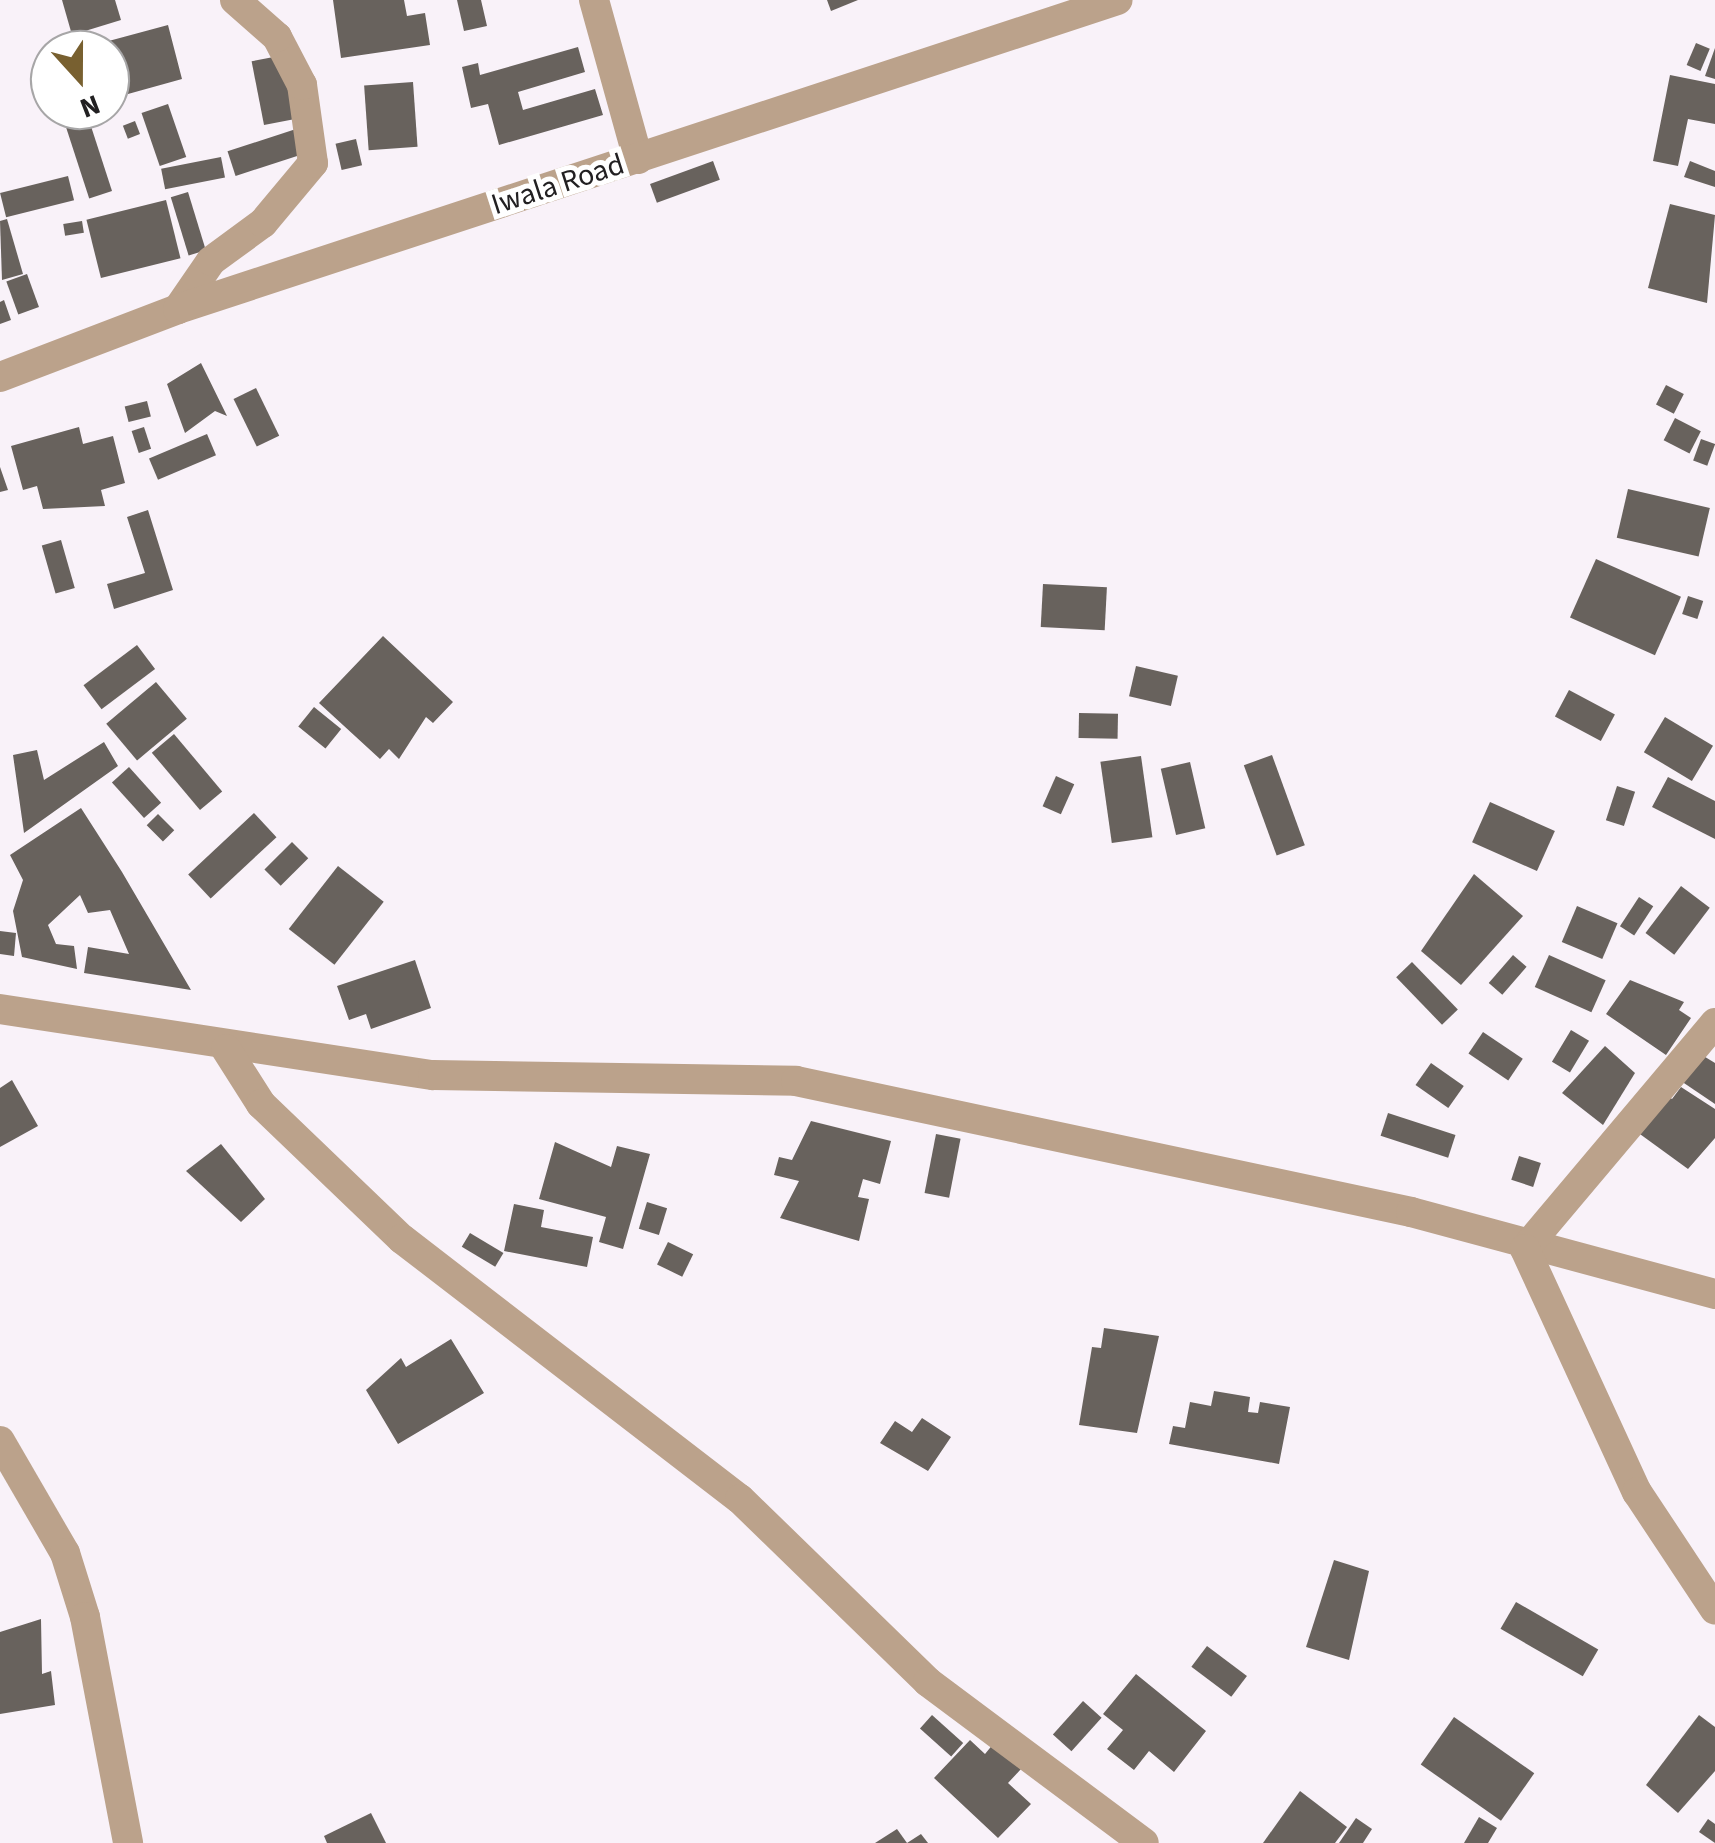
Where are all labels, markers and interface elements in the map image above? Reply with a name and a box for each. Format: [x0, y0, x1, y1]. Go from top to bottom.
north arrow [30, 30, 130, 130]
text: N [74, 84, 106, 128]
street label: Iwala Road [487, 147, 629, 223]

